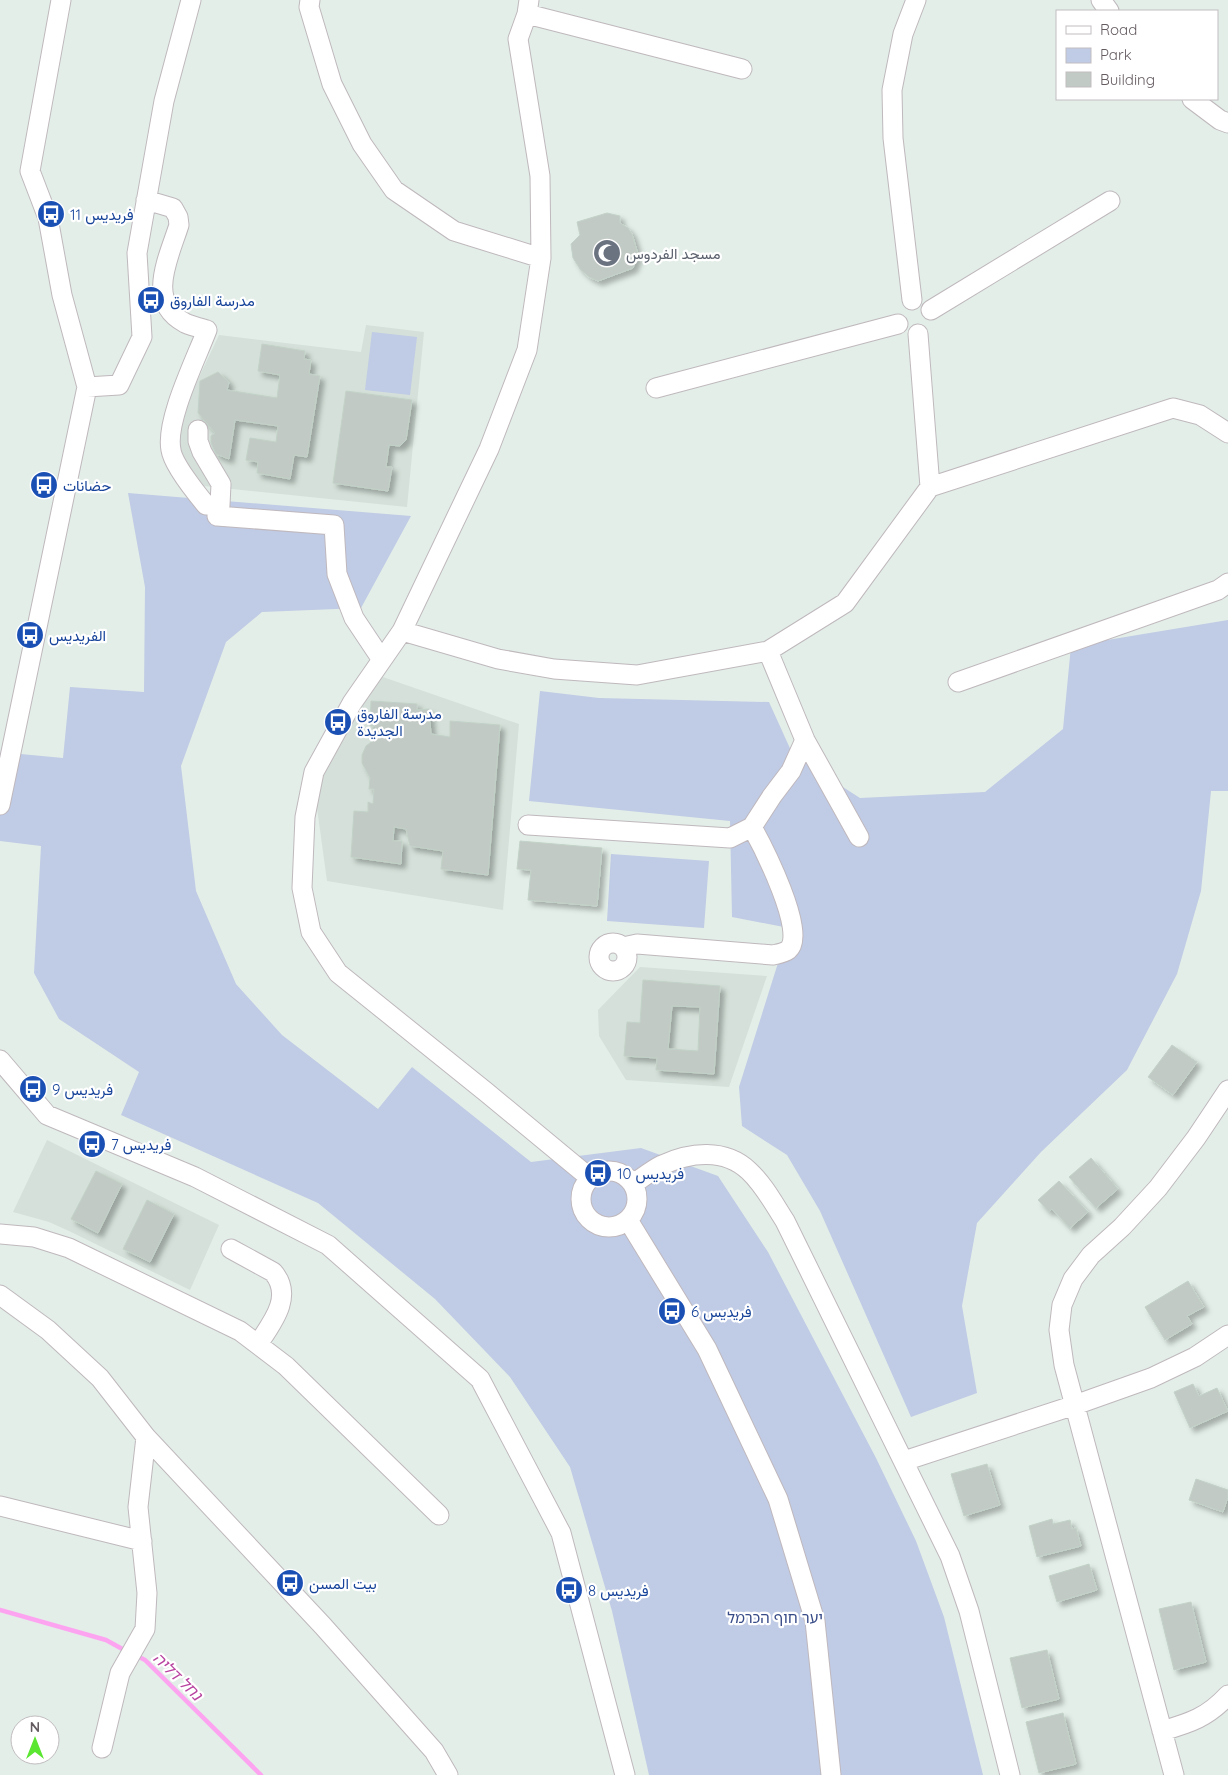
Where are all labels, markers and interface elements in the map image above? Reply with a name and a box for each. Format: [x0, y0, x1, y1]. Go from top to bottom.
legend [1056, 10, 1218, 100]
text: Road [1100, 20, 1137, 39]
text: Park [1100, 45, 1132, 64]
text: Building [1100, 70, 1155, 89]
bus stop icon: فريديس 11 [36, 199, 66, 229]
place label: فريديس 11 [70, 205, 134, 225]
mosque icon: مسجد الفردوس [592, 238, 622, 268]
place label: مسجد الفردوس [626, 244, 720, 264]
bus stop icon: مدرسة الفاروق [136, 285, 166, 315]
place label: مدرسة الفاروق [170, 291, 255, 310]
bus stop icon: حضانات [29, 470, 59, 500]
place label: حضانات [63, 476, 111, 495]
bus stop icon: الفريديس [15, 620, 45, 650]
place label: الفريديس [49, 626, 106, 646]
place label: مدرسة الفاروق الجديدة [357, 704, 442, 740]
bus stop icon: مدرسة الفاروق الجديدة [323, 707, 353, 737]
bus stop icon: فريديس 9 [18, 1074, 48, 1104]
place label: فريديس 9 [52, 1080, 113, 1100]
bus stop icon: فريديس 7 [77, 1129, 107, 1159]
place label: فريديس 7 [111, 1135, 171, 1155]
bus stop icon: فريديس 10 [583, 1158, 613, 1188]
place label: فريديس 10 [617, 1164, 684, 1184]
bus stop icon: فريديس 6 [657, 1296, 687, 1326]
place label: فريديس 6 [691, 1302, 752, 1322]
bus stop icon: بيت المسن [275, 1568, 305, 1598]
place label: بيت المسن [309, 1574, 377, 1594]
bus stop icon: فريديس 8 [554, 1575, 584, 1605]
place label: فريديس 8 [588, 1581, 649, 1601]
park label: יער חוף הכרמל [727, 1608, 823, 1627]
water label: נחל דליה [149, 1648, 207, 1705]
north arrow [10, 1715, 60, 1765]
text: N [30, 1718, 40, 1736]

